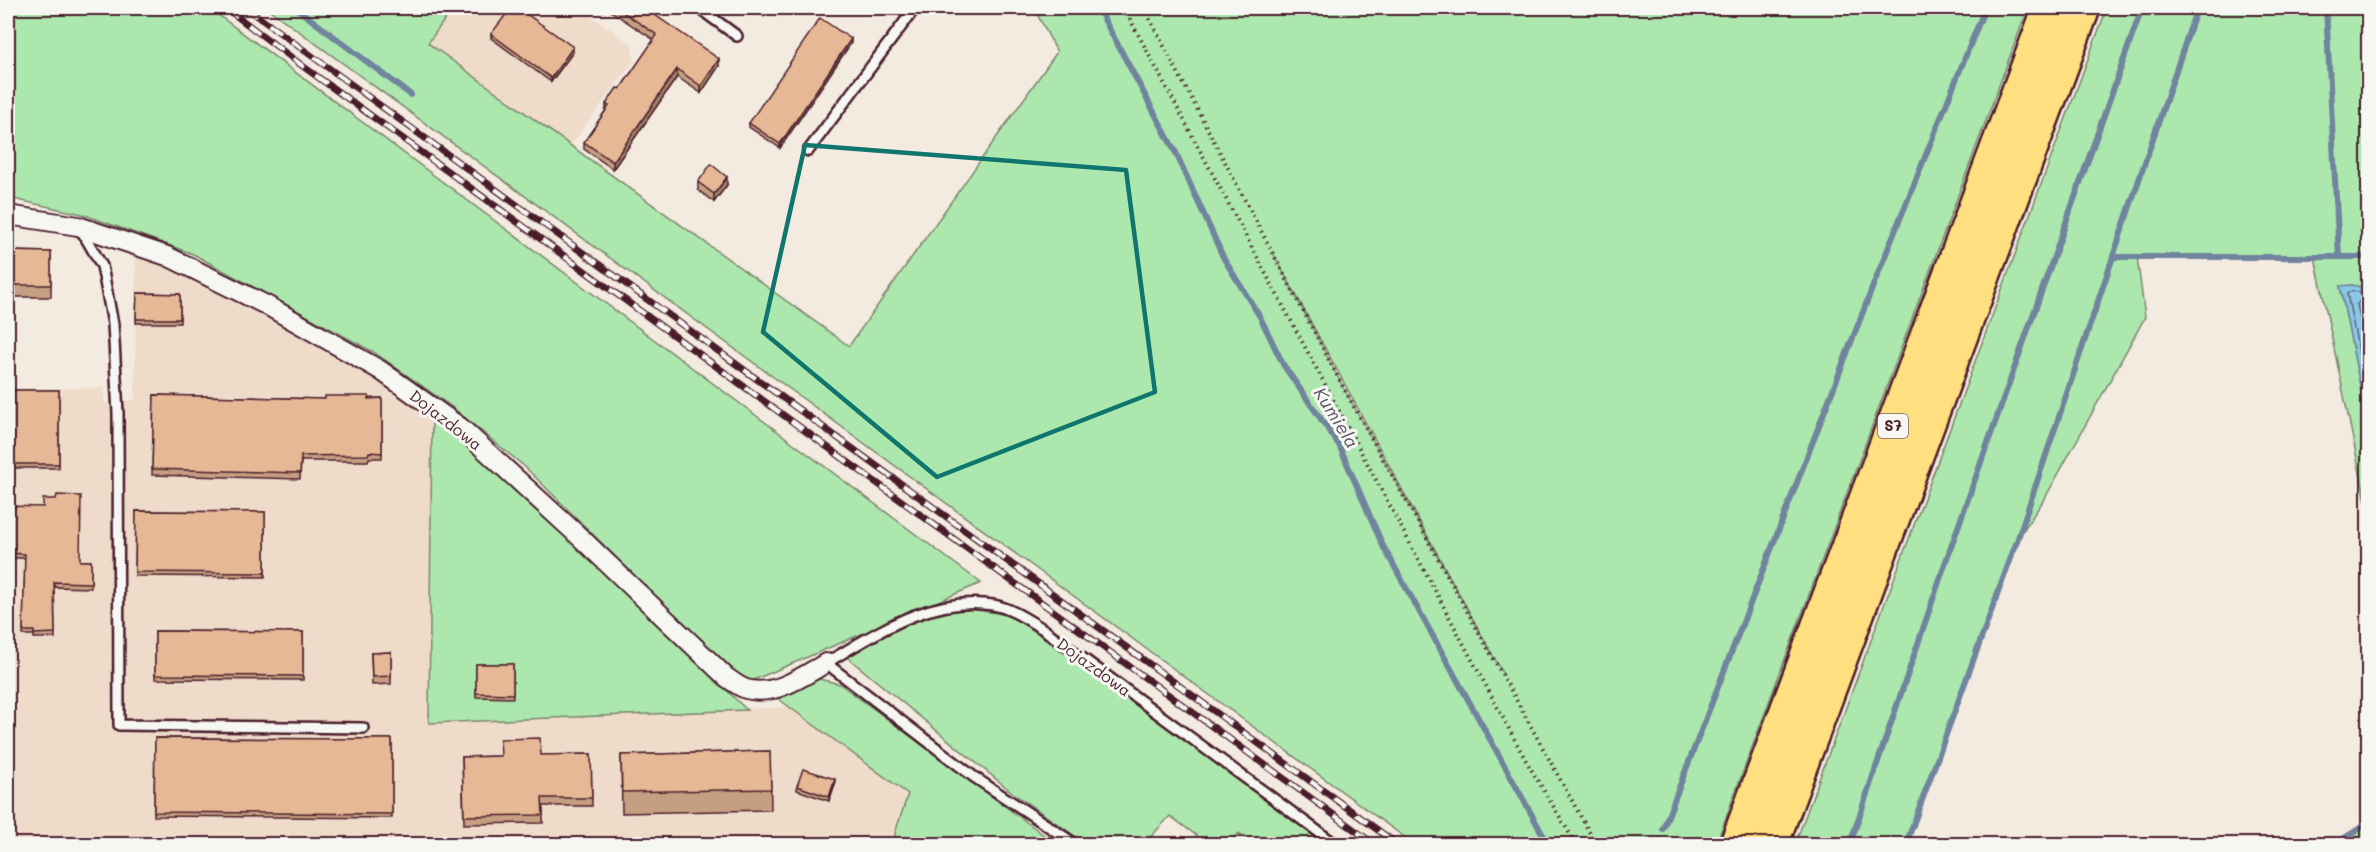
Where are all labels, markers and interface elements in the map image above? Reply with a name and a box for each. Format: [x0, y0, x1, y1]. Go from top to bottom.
water label: Kumiela [1309, 382, 1365, 452]
street label: Dojazdowa [406, 385, 487, 455]
road number: S7 [1878, 414, 1908, 438]
street label: Dojazdowa [1053, 633, 1136, 701]

